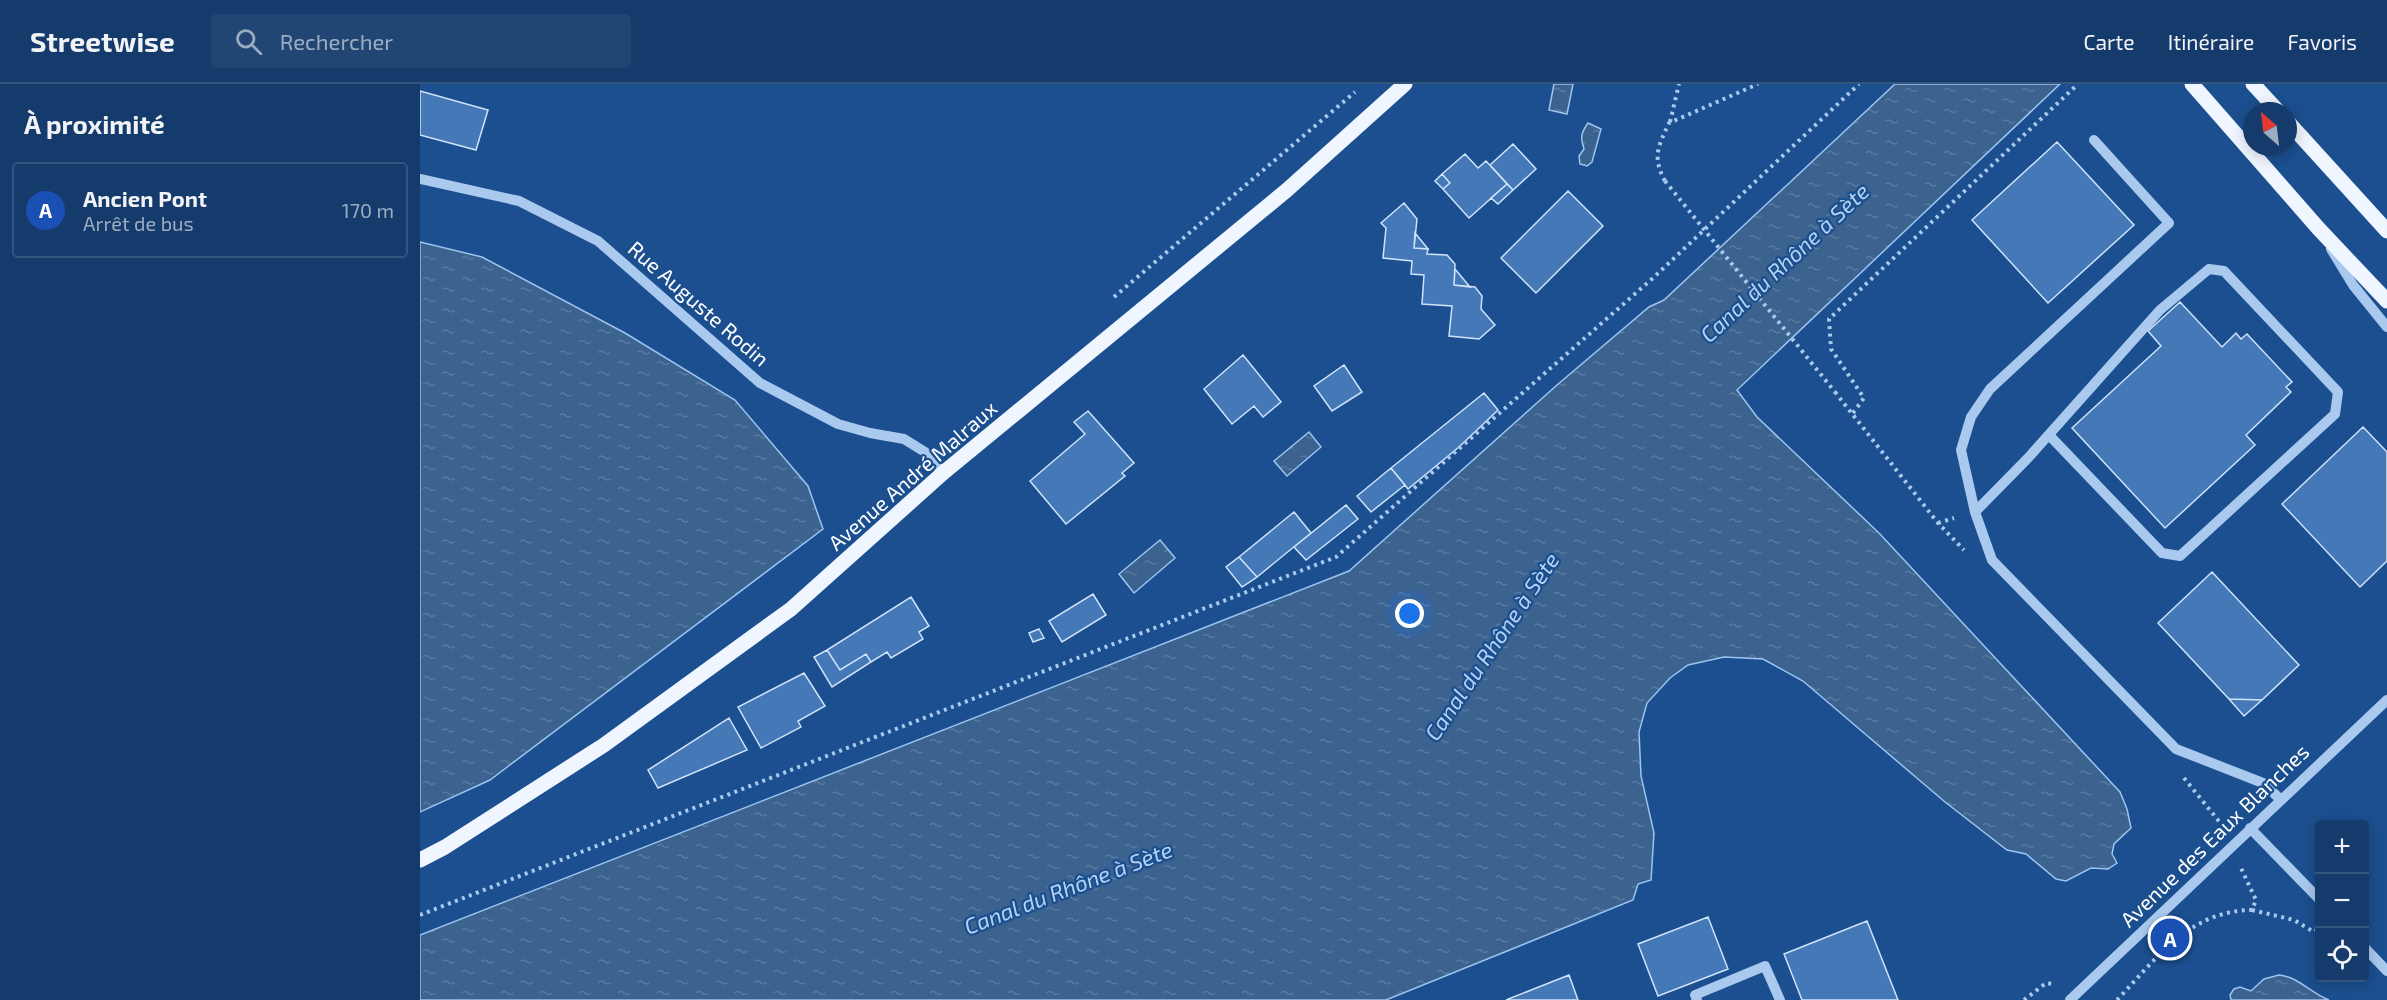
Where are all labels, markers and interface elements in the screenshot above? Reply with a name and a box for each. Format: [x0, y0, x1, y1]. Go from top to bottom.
search box [211, 14, 631, 68]
text: Streetwise [30, 24, 175, 58]
icon: search [232, 25, 265, 58]
text: Rechercher [280, 28, 393, 54]
text: Carte [2083, 29, 2135, 54]
text: Itinéraire [2168, 29, 2254, 54]
text: Favoris [2287, 29, 2357, 54]
north arrow [2243, 102, 2297, 156]
text: À proximité [24, 108, 165, 139]
water label: Canal du Rhône à Sète [1694, 177, 1874, 347]
text: Ancien Pont [83, 185, 207, 211]
text: A [39, 198, 52, 222]
text: 170 m [342, 198, 394, 222]
text: Arrêt de bus [83, 211, 194, 235]
street label: Rue Auguste Rodin [624, 235, 774, 371]
street label: Avenue André Malraux [823, 395, 1001, 555]
water label: Canal du Rhône à Sète [1418, 547, 1564, 745]
your location [1395, 599, 1424, 628]
street label: Avenue des Eaux Blanches [2115, 738, 2313, 932]
map controls [2315, 820, 2369, 982]
button: + [2315, 820, 2369, 874]
water label: Canal du Rhône à Sète [960, 835, 1176, 939]
button: − [2315, 874, 2369, 928]
pin: A [2150, 916, 2190, 960]
button: locate [2315, 928, 2369, 982]

